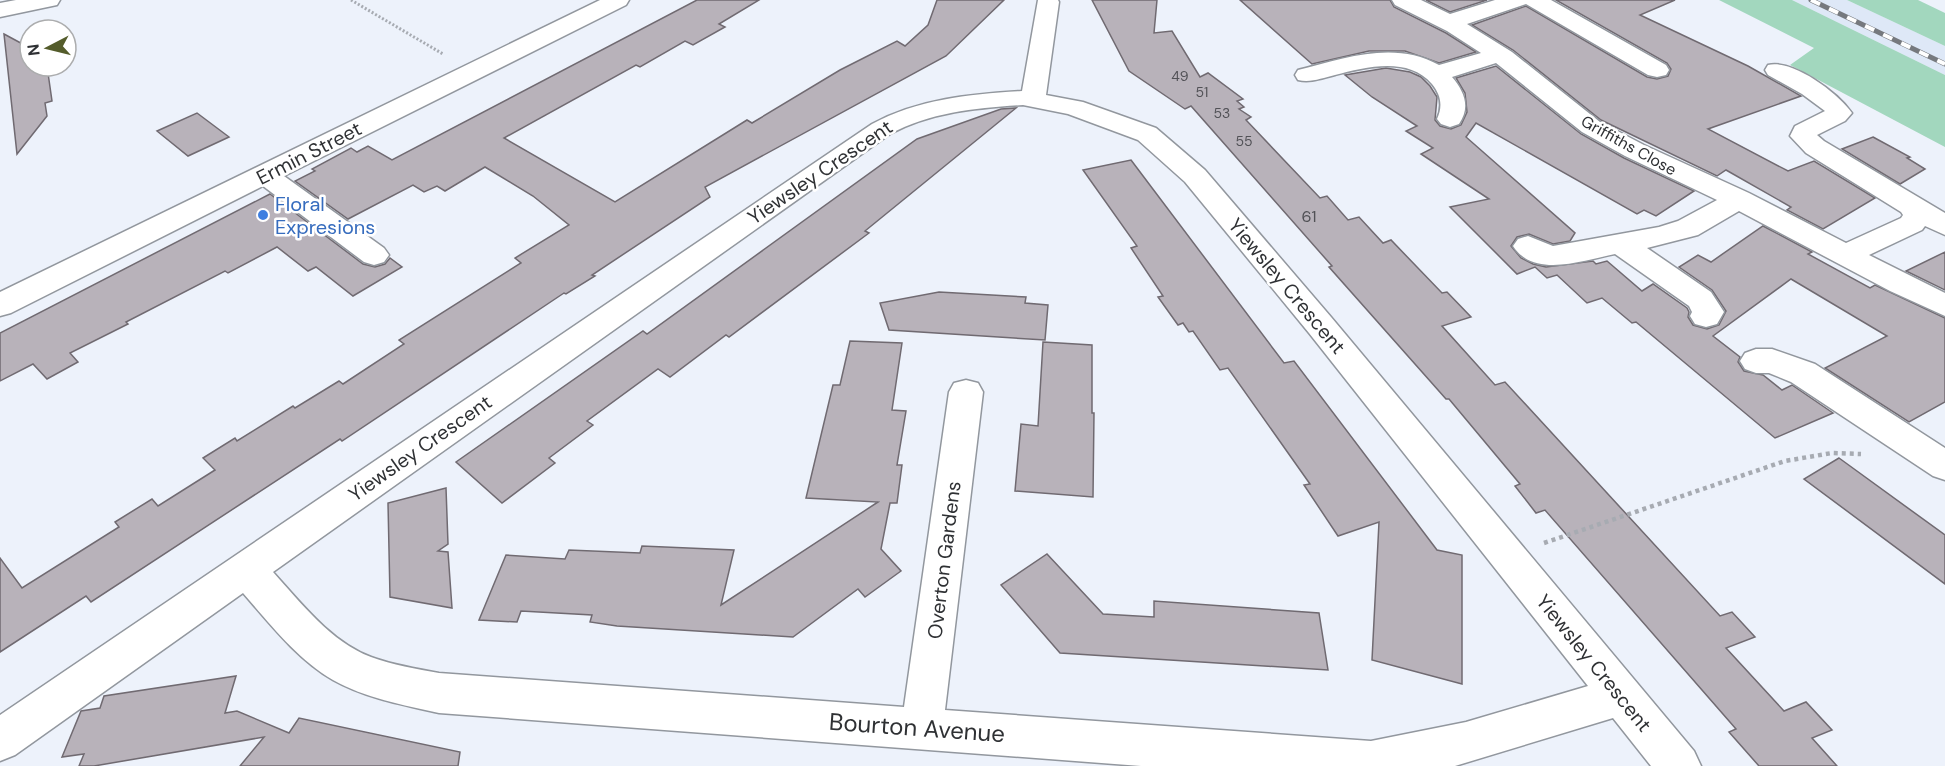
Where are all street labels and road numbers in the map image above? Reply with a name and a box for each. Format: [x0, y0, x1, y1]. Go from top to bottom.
street label: Griffiths Close [1577, 111, 1680, 180]
street label: Yiewsley Crescent [743, 114, 898, 230]
street label: Ermin Street [252, 115, 366, 191]
street label: Yiewsley Crescent [1223, 213, 1352, 359]
street label: Yiewsley Crescent [343, 389, 497, 507]
street label: Overton Gardens [921, 480, 967, 640]
street label: Yiewsley Crescent [1531, 589, 1658, 737]
street label: Bourton Avenue [828, 706, 1006, 749]

